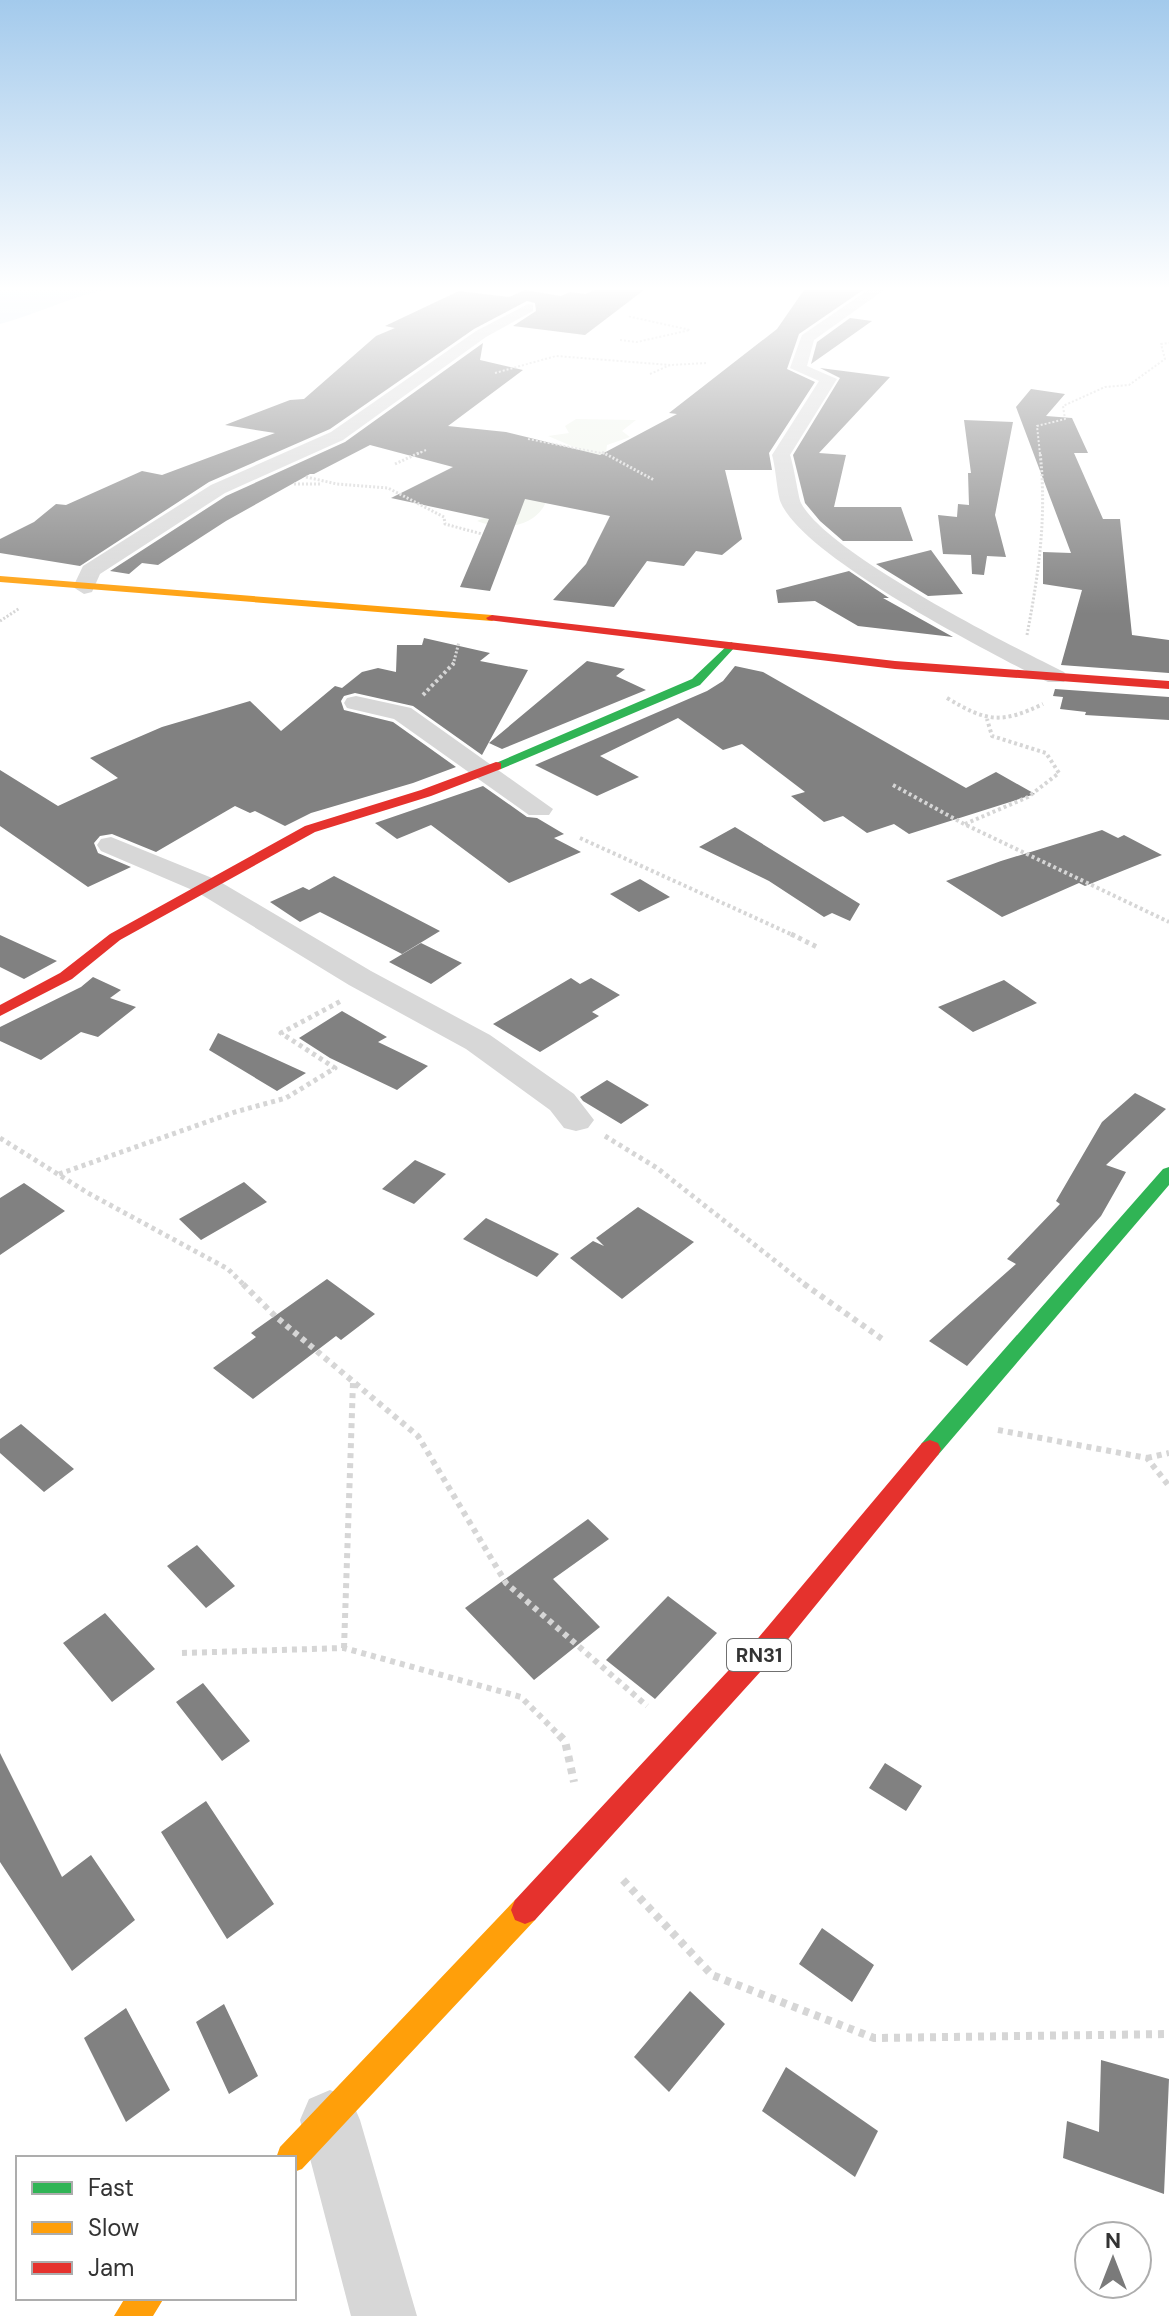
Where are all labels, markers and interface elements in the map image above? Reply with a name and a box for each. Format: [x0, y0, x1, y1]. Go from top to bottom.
road number: RN31 [727, 1639, 791, 1671]
legend [16, 2156, 296, 2300]
text: Fast [88, 2172, 134, 2203]
text: Slow [88, 2212, 139, 2243]
north arrow [1073, 2220, 1153, 2300]
text: N [1105, 2226, 1121, 2255]
text: Jam [88, 2252, 134, 2283]

